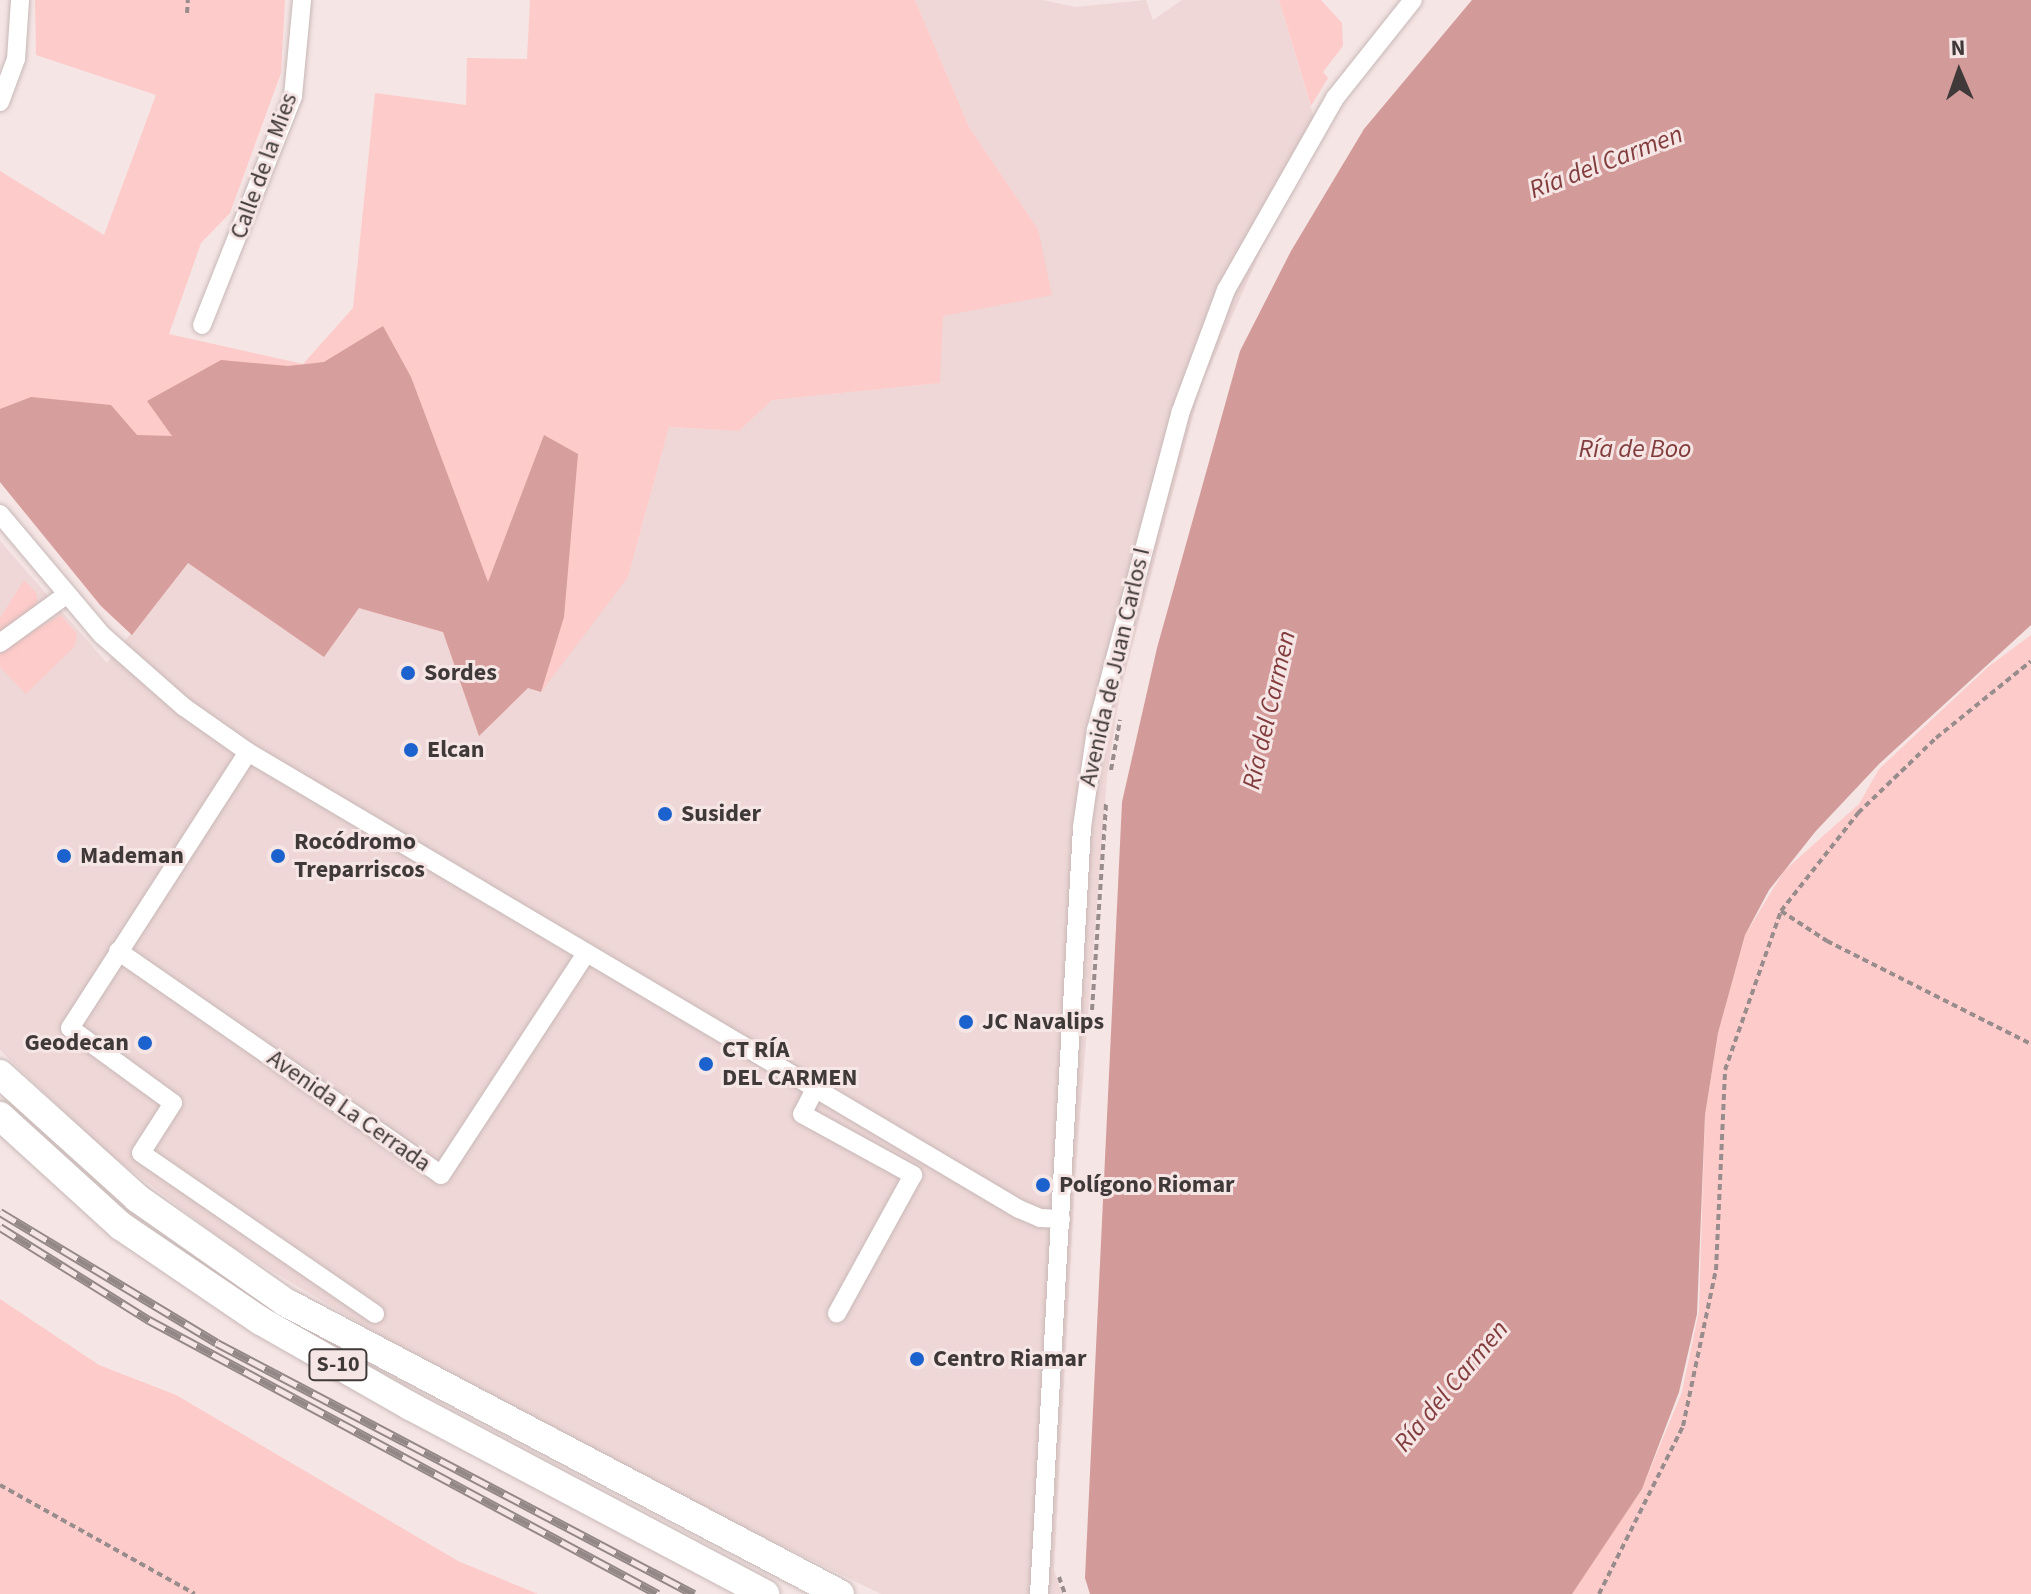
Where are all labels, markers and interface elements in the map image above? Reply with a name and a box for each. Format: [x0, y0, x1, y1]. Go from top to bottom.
north arrow [1919, 32, 1999, 112]
text: N [1950, 32, 1966, 64]
street label: Calle de la Mies [224, 89, 304, 243]
water label: Ría del Carmen [1525, 118, 1687, 206]
water label: Ría de Boo [1579, 433, 1691, 465]
street label: Avenida de Juan Carlos I [1074, 545, 1156, 789]
water label: Ría del Carmen [1236, 628, 1302, 792]
place label: Sordes [424, 659, 497, 687]
marker: Sordes [399, 664, 417, 682]
place label: Elcan [427, 736, 484, 764]
marker: Elcan [402, 741, 420, 759]
place label: Susider [681, 800, 761, 828]
marker: Susider [656, 805, 674, 823]
place label: Rocódromo Treparriscos [294, 828, 425, 884]
place label: Mademan [80, 842, 184, 870]
marker: Mademan [55, 847, 73, 865]
marker: Rocódromo Treparriscos [269, 847, 287, 865]
place label: JC Navalips [982, 1008, 1104, 1036]
marker: JC Navalips [957, 1013, 975, 1031]
place label: Geodecan [24, 1029, 129, 1057]
marker: Geodecan [136, 1034, 154, 1052]
place label: CT RÍA DEL CARMEN [722, 1036, 857, 1092]
street label: Avenida La Cerrada [262, 1044, 436, 1178]
marker: CT RÍA DEL CARMEN [697, 1055, 715, 1073]
place label: Polígono Riomar [1059, 1171, 1235, 1199]
marker: Polígono Riomar [1034, 1176, 1052, 1194]
water label: Ría del Carmen [1387, 1314, 1515, 1458]
place label: Centro Riamar [933, 1345, 1087, 1373]
road number: S-10 [308, 1347, 368, 1383]
marker: Centro Riamar [908, 1350, 926, 1368]

